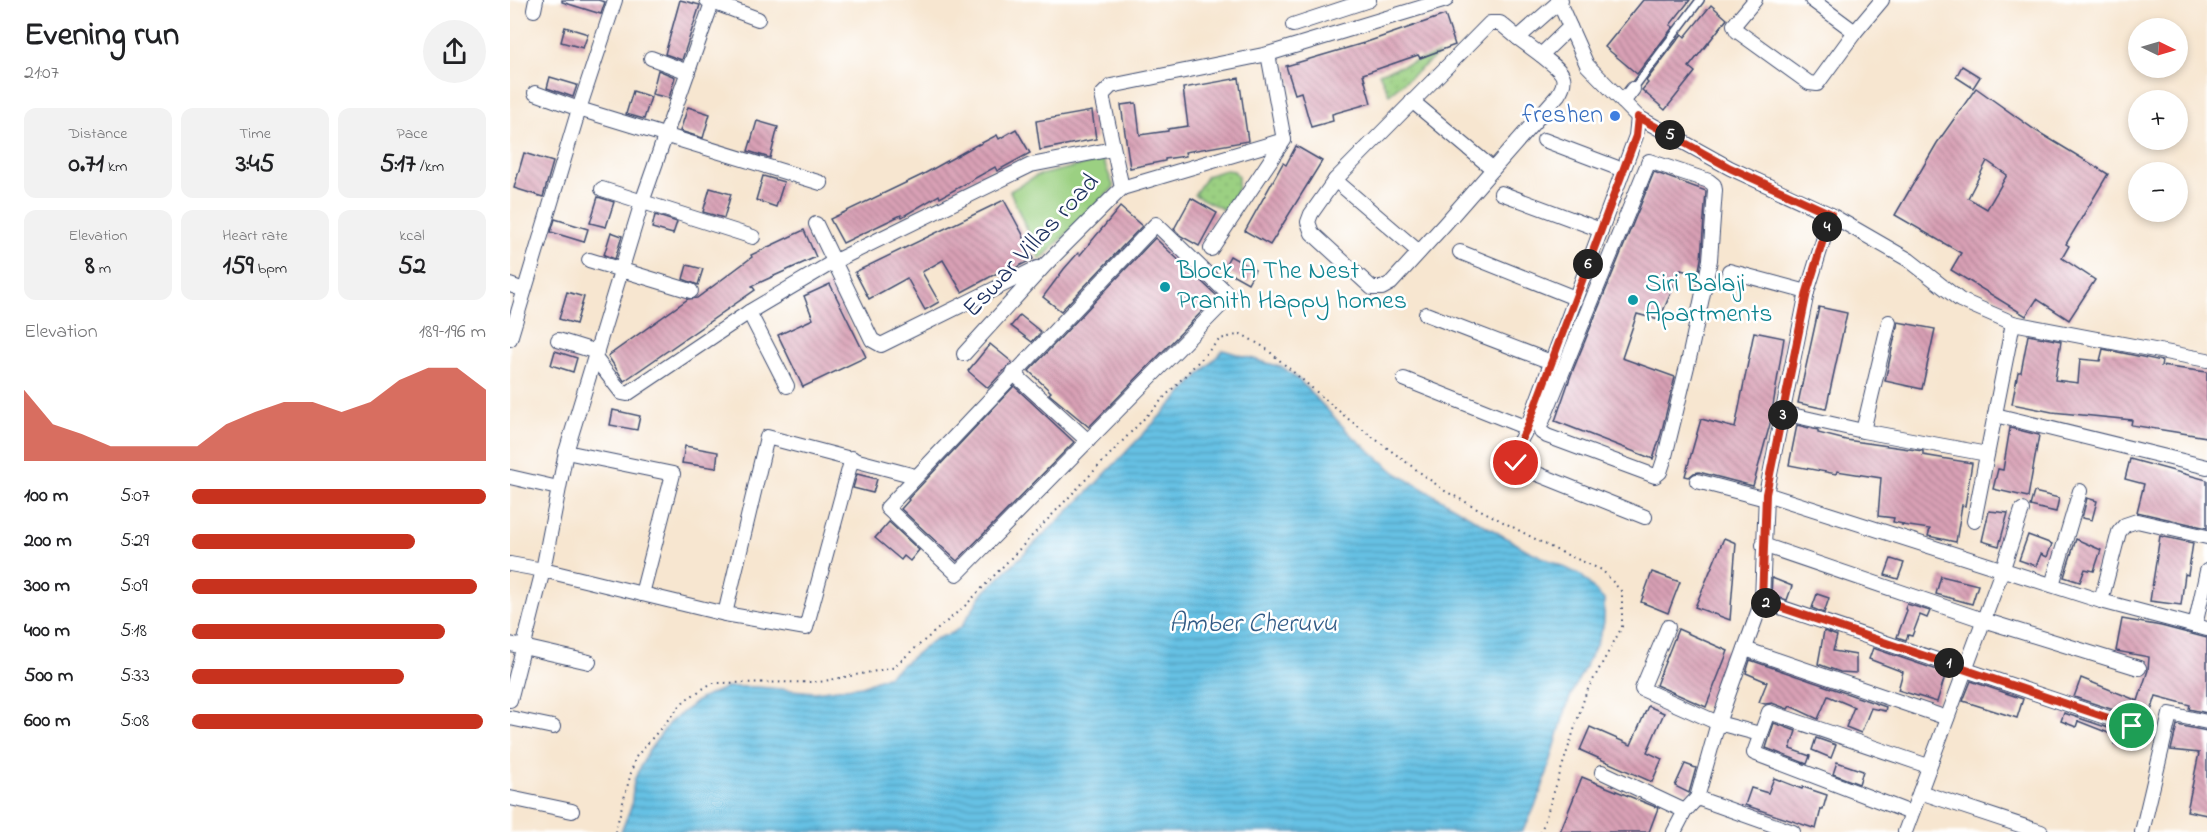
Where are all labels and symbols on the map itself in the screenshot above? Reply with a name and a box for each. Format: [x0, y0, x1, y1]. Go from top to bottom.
north arrow [2128, 18, 2188, 78]
place label: freshen [1522, 97, 1603, 135]
marker: freshen [1608, 109, 1622, 123]
pin: 5 [1655, 120, 1685, 150]
street label: Eswar Villas road [955, 165, 1109, 327]
pin: 4 [1812, 212, 1842, 242]
pin: 6 [1573, 249, 1603, 279]
place label: Block A The Nest Pranith Happy homes [1176, 253, 1407, 321]
place label: Siri Balaji Apartments [1645, 266, 1773, 334]
marker: Block A The Nest Pranith Happy homes [1158, 280, 1172, 294]
marker: Siri Balaji Apartments [1626, 293, 1640, 307]
pin: 3 [1768, 400, 1798, 430]
pin [1490, 437, 1541, 488]
pin: 2 [1751, 588, 1781, 618]
water label: Amber Cheruvu [1169, 605, 1337, 644]
pin: 1 [1934, 648, 1964, 678]
pin [2106, 700, 2157, 751]

